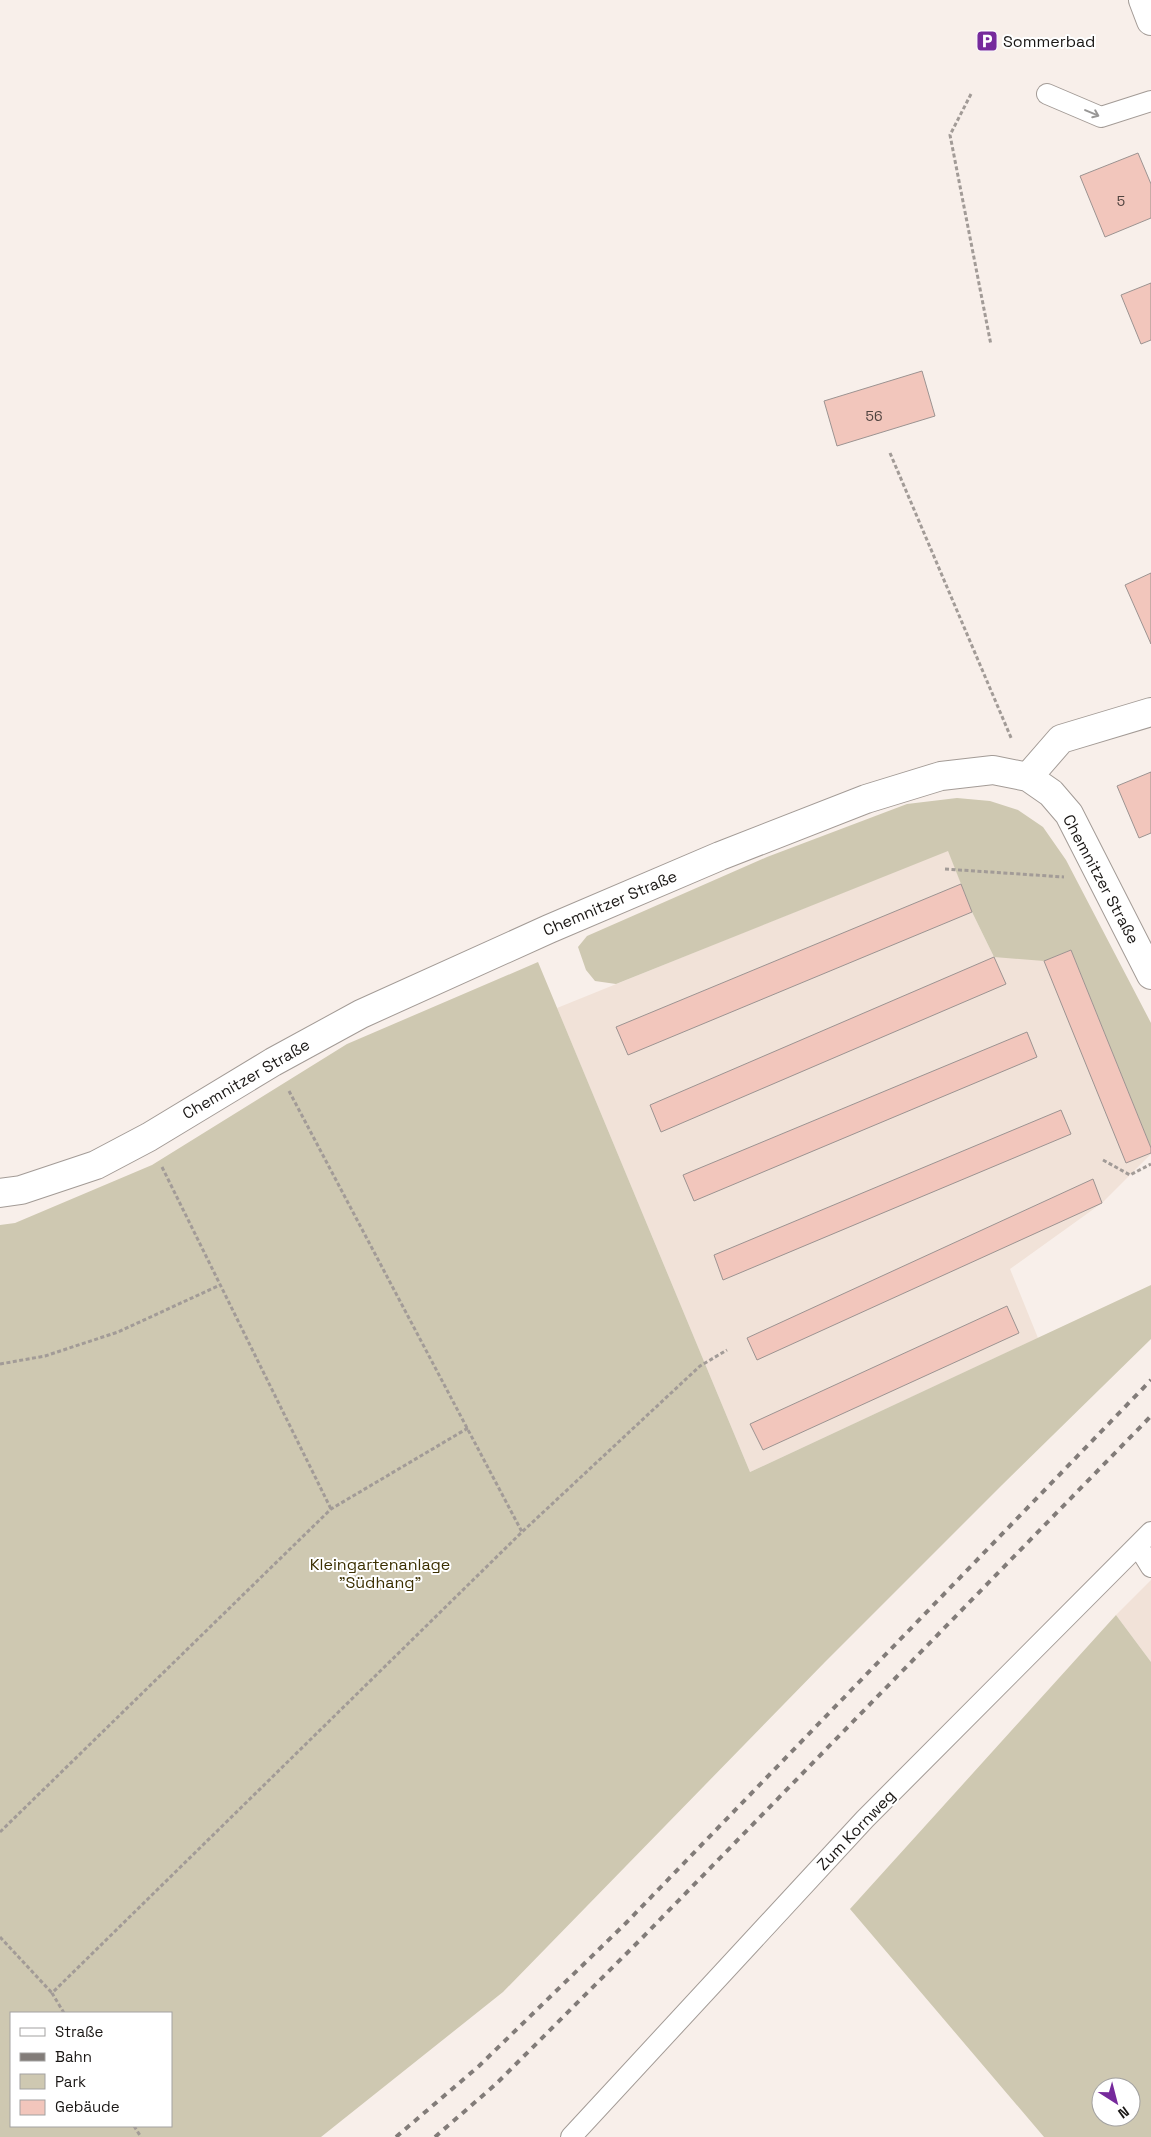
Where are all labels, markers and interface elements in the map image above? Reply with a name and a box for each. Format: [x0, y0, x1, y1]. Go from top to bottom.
parking icon: Sommerbad [975, 29, 999, 53]
place label: Sommerbad [1003, 31, 1095, 52]
one-way arrow [1084, 108, 1099, 118]
house number: 5 [1117, 192, 1125, 210]
house number: 56 [866, 407, 882, 425]
street label: Chemnitzer Straße [1058, 811, 1144, 947]
street label: Chemnitzer Straße [540, 865, 680, 941]
street label: Chemnitzer Straße [179, 1034, 313, 1124]
park label: Kleingartenanlage "Südhang" [310, 1554, 450, 1593]
street label: Zum Kornweg [812, 1785, 900, 1875]
legend [10, 2012, 172, 2127]
text: Straße [55, 2022, 104, 2041]
text: Bahn [55, 2047, 92, 2066]
text: Park [55, 2072, 86, 2091]
north arrow [1091, 2077, 1141, 2127]
text: Gebäude [55, 2097, 120, 2116]
text: N [1115, 2102, 1133, 2123]

